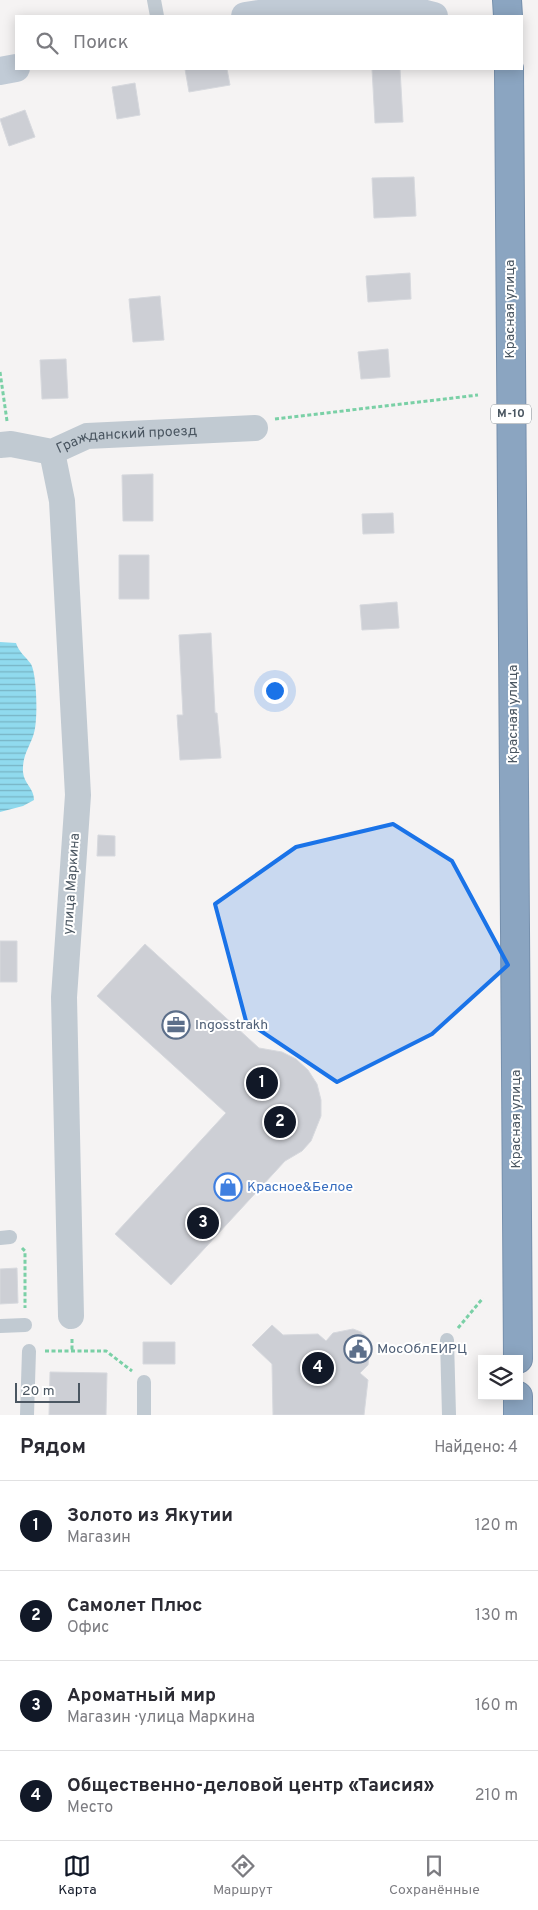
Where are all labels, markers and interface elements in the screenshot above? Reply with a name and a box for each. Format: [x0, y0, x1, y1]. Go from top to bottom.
search box [15, 15, 523, 70]
icon: search [33, 29, 61, 57]
text: Поиск [73, 31, 129, 55]
street label: Красная улица [502, 260, 519, 358]
road number: М-10 [491, 404, 531, 424]
street label: Гражданский проезд [54, 422, 198, 457]
street label: Красная улица [505, 665, 522, 763]
your location [262, 678, 288, 704]
street label: улица Маркина [60, 833, 84, 935]
office icon: Ingosstrakh [161, 1010, 191, 1040]
place label: Ingosstrakh [195, 1017, 268, 1034]
pin: 1 [246, 1064, 278, 1102]
street label: Красная улица [508, 1070, 525, 1168]
pin: 2 [264, 1103, 296, 1141]
shop icon: Красное&Белое [213, 1172, 243, 1202]
place label: Красное&Белое [247, 1179, 353, 1196]
pin: 3 [187, 1204, 219, 1242]
public building icon: МосОблЕИРЦ [343, 1334, 373, 1364]
place label: МосОблЕИРЦ [377, 1341, 467, 1358]
pin: 4 [302, 1349, 334, 1387]
map controls [478, 1355, 523, 1400]
button: layers [478, 1355, 523, 1400]
scale bar [15, 1380, 80, 1403]
text: 20 m [22, 1383, 55, 1400]
text: Рядом [20, 1434, 86, 1461]
text: Найдено: 4 [434, 1438, 518, 1458]
text: Золото из Якутии [67, 1504, 233, 1528]
text: 1 [33, 1516, 39, 1536]
text: 120 m [475, 1516, 518, 1536]
text: Магазин [67, 1528, 131, 1548]
text: Самолет Плюс [67, 1594, 203, 1618]
text: 2 [31, 1606, 41, 1626]
text: 130 m [475, 1606, 518, 1626]
text: Офис [67, 1618, 109, 1638]
text: Ароматный мир [67, 1684, 216, 1708]
text: 3 [31, 1696, 41, 1716]
text: 160 m [475, 1696, 518, 1716]
text: Магазин · улица Маркина [67, 1708, 255, 1728]
text: Общественно-деловой центр «Таисия» [67, 1774, 434, 1798]
text: 4 [31, 1786, 41, 1806]
text: 210 m [475, 1786, 518, 1806]
text: Место [67, 1798, 113, 1818]
tab: Карта [58, 1852, 97, 1899]
tab: Маршрут [213, 1852, 273, 1899]
tab: Сохранённые [389, 1852, 480, 1899]

